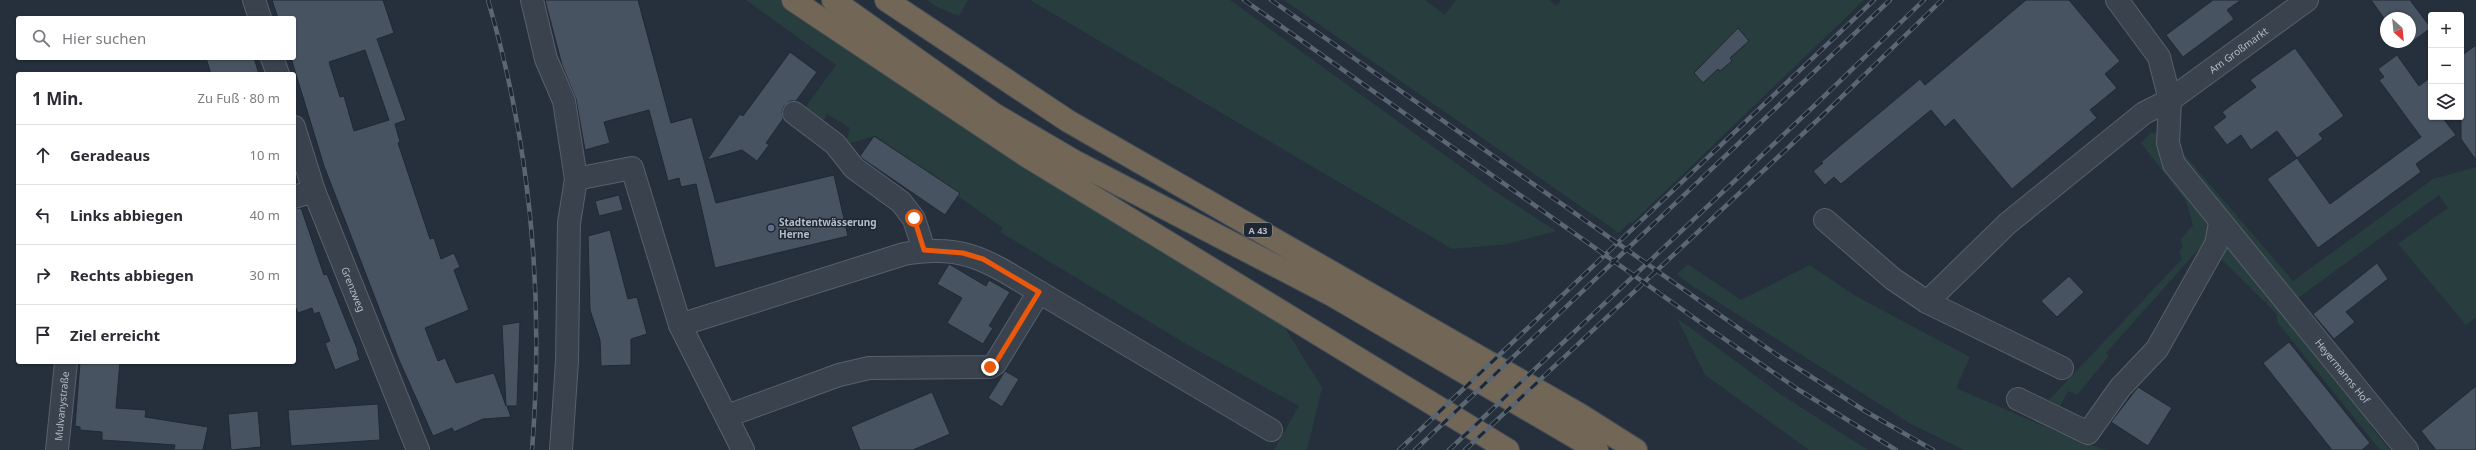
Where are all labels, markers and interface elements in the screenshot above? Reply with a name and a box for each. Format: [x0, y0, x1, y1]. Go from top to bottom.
north arrow [2380, 12, 2416, 48]
map controls [2428, 12, 2464, 120]
button: + [2428, 12, 2464, 48]
search box [16, 16, 296, 60]
street label: Am Großmarkt [2206, 24, 2271, 76]
icon: search [30, 27, 52, 49]
text: Hier suchen [62, 28, 146, 48]
button: − [2428, 48, 2464, 84]
button: layers [2428, 84, 2464, 120]
text: 1 Min. [32, 87, 83, 110]
text: Zu Fuß · 80 m [198, 89, 280, 107]
icon: ahead [32, 144, 54, 166]
text: Geradeaus [70, 145, 150, 165]
text: 10 m [250, 146, 280, 164]
icon: left [32, 204, 54, 226]
text: Links abbiegen [70, 205, 183, 225]
text: 40 m [250, 206, 280, 224]
route start [905, 209, 923, 227]
place label: Stadtentwässerung Herne [779, 215, 877, 241]
marker: Stadtentwässerung Herne [766, 223, 776, 233]
road number: A 43 [1244, 223, 1272, 237]
icon: right [32, 264, 54, 286]
text: Rechts abbiegen [70, 265, 194, 285]
street label: Grenzweg [338, 265, 369, 314]
text: 30 m [250, 266, 280, 284]
icon: arrive [32, 324, 54, 346]
text: Ziel erreicht [70, 325, 160, 345]
street label: Heyermanns Hof [2312, 336, 2373, 407]
route end [981, 358, 999, 376]
street label: Mulvanystraße [51, 370, 72, 442]

